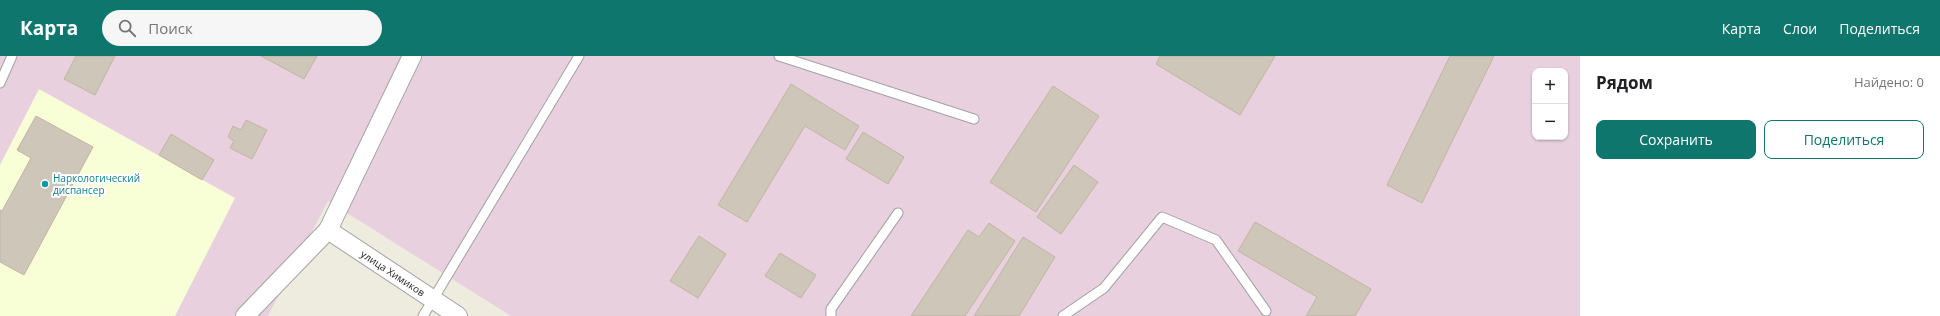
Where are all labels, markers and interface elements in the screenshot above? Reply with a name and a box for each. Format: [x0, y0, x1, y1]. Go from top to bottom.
search box [102, 10, 382, 46]
text: Карта [20, 15, 78, 41]
icon: search [116, 17, 138, 39]
text: Поиск [148, 18, 193, 38]
text: Карта [1722, 19, 1761, 38]
text: Слои [1783, 19, 1817, 38]
text: Поделиться [1839, 19, 1920, 38]
map controls [1532, 68, 1568, 140]
button: + [1532, 68, 1568, 104]
text: Рядом [1596, 71, 1653, 94]
text: Найдено: 0 [1854, 73, 1924, 91]
button: − [1532, 104, 1568, 140]
button: Сохранить [1596, 120, 1756, 159]
button: Поделиться [1764, 120, 1924, 159]
place label: Наркологический диспансер [53, 171, 140, 197]
marker: Наркологический диспансер [40, 179, 50, 189]
street label: улица Химиков [358, 247, 428, 300]

